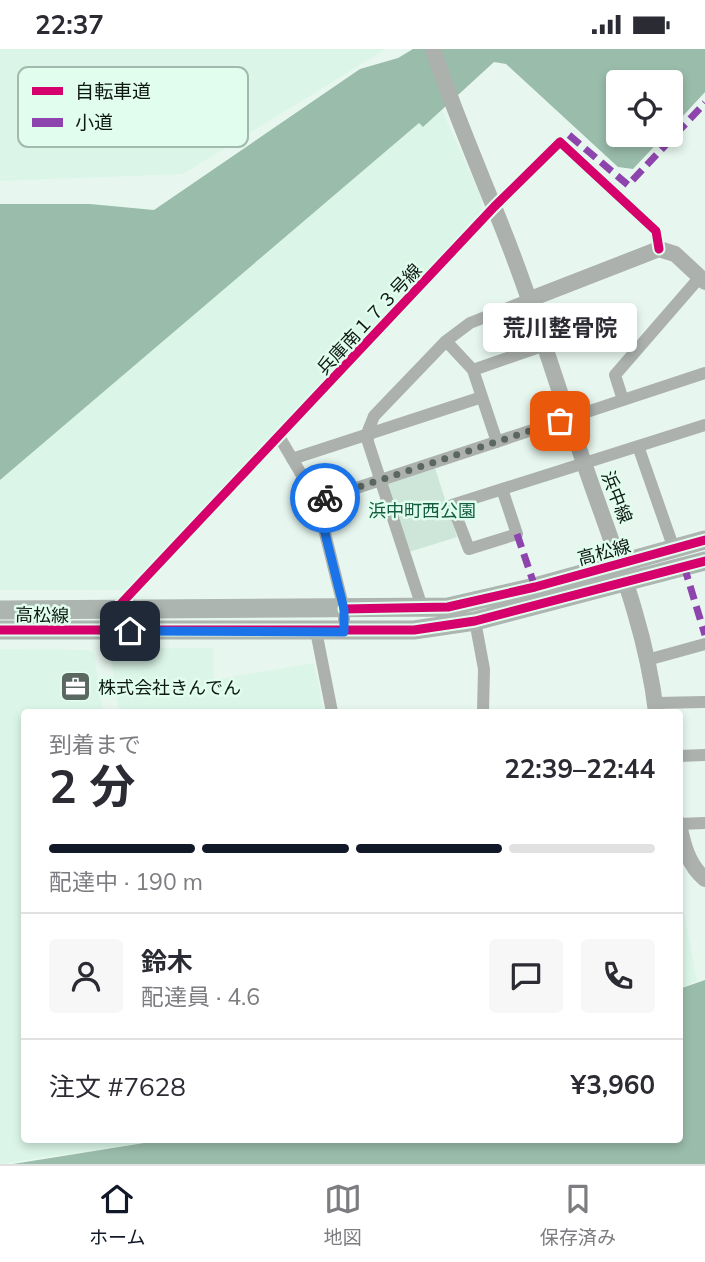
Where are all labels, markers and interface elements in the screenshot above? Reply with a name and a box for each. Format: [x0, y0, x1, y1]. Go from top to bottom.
text: 22:37 [35, 8, 104, 41]
legend [18, 67, 248, 147]
map controls [606, 70, 683, 147]
button: locate [606, 70, 683, 147]
text: 自転車道 [75, 79, 151, 103]
text: 小道 [75, 110, 113, 134]
street label: 兵庫南１７３号線 [311, 258, 427, 380]
callout: 荒川整骨院 [483, 302, 637, 351]
text: 荒川整骨院 [503, 313, 618, 342]
pin [530, 391, 590, 451]
icon: bag [541, 402, 579, 440]
courier [290, 463, 360, 533]
street label: 浜中線 [597, 468, 637, 526]
icon: bike [306, 479, 344, 517]
park label: 浜中町西公園 [368, 499, 476, 522]
street label: 高松線 [575, 534, 633, 570]
pin [100, 601, 160, 661]
street label: 高松線 [15, 603, 69, 627]
icon: home [111, 612, 149, 650]
office icon: 株式会社きんでん [58, 670, 92, 704]
place label: 株式会社きんでん [98, 676, 241, 699]
text: 到着まで [49, 730, 141, 759]
text: 22:39–22:44 [504, 752, 655, 785]
text: 2 分 [49, 757, 135, 815]
text: 配達中 · 190 m [49, 867, 203, 896]
button: person [49, 939, 123, 1013]
button: chat [489, 939, 563, 1013]
button: phone [581, 939, 655, 1013]
text: 鈴木 [141, 945, 193, 978]
text: 配達員 · 4.6 [141, 982, 260, 1011]
text: ¥3,960 [571, 1068, 655, 1101]
text: 注文 #7628 [49, 1070, 186, 1103]
tab: ホーム [89, 1180, 146, 1249]
tab: 地図 [324, 1180, 362, 1249]
tab: 保存済み [540, 1180, 616, 1249]

